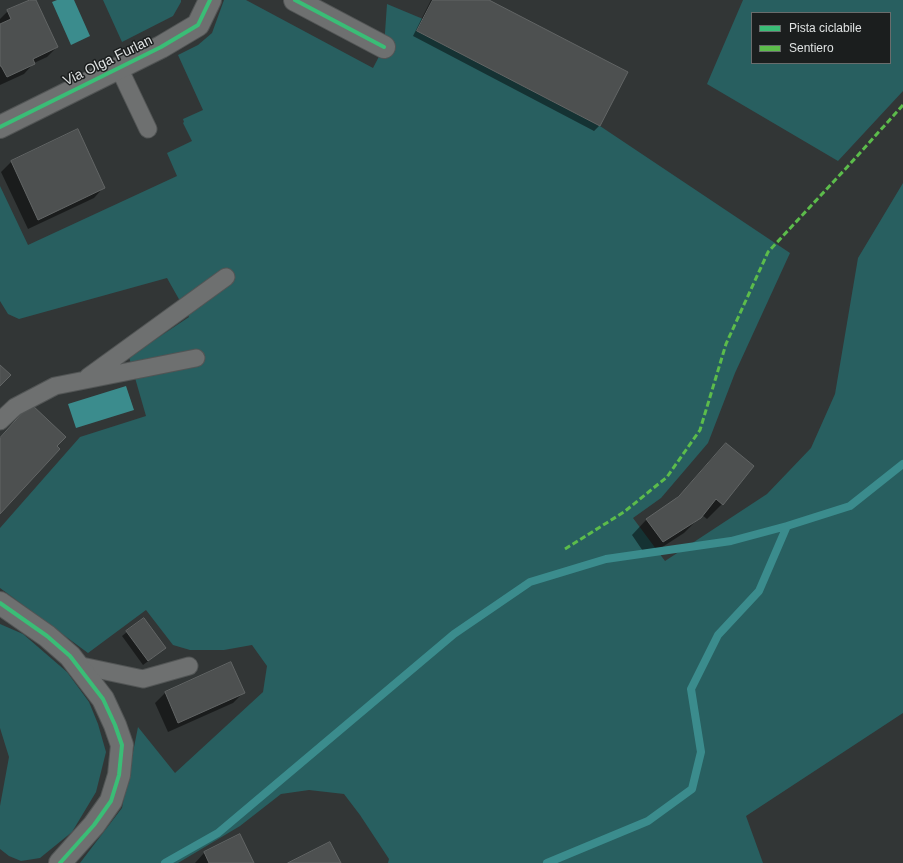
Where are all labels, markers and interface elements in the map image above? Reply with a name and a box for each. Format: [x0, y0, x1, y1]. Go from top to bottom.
legend [751, 12, 891, 64]
text: Pista ciclabile [789, 21, 862, 35]
street label: Via Olga Furlan [61, 32, 155, 90]
text: Sentiero [789, 41, 834, 55]

